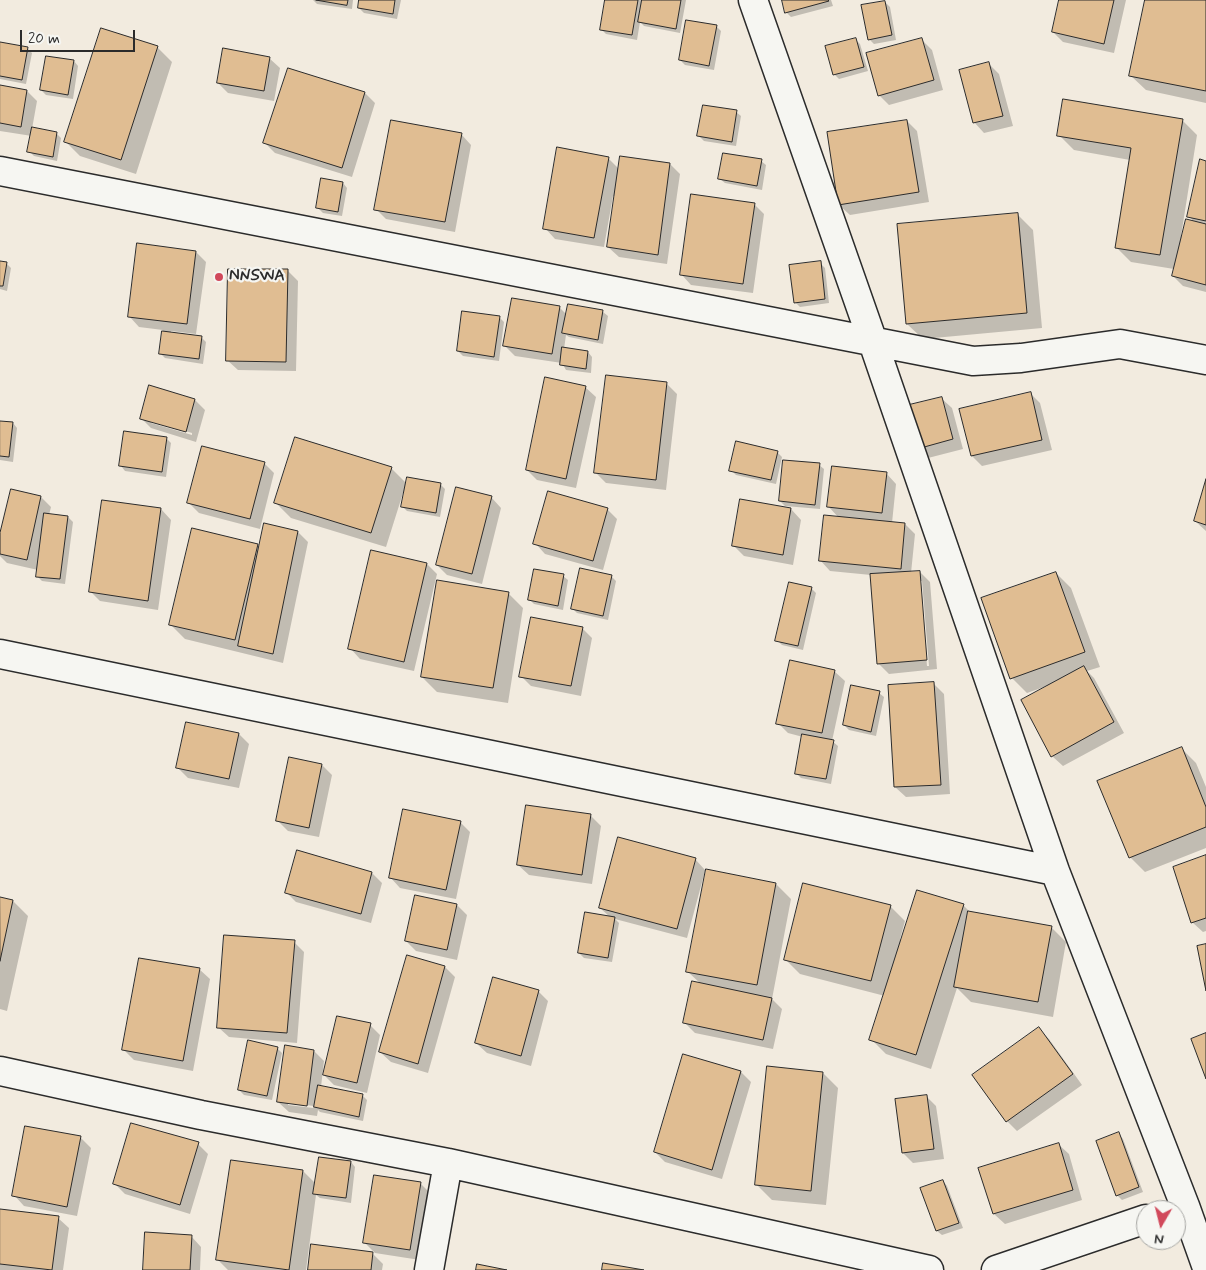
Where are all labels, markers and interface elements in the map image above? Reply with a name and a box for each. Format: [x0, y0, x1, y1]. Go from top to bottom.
scale bar [22, 20, 138, 52]
text: 20 m [28, 29, 60, 49]
place label: NNSWA [229, 267, 285, 287]
marker: NNSWA [213, 271, 225, 283]
north arrow [1136, 1200, 1186, 1250]
text: N [1153, 1229, 1165, 1248]

